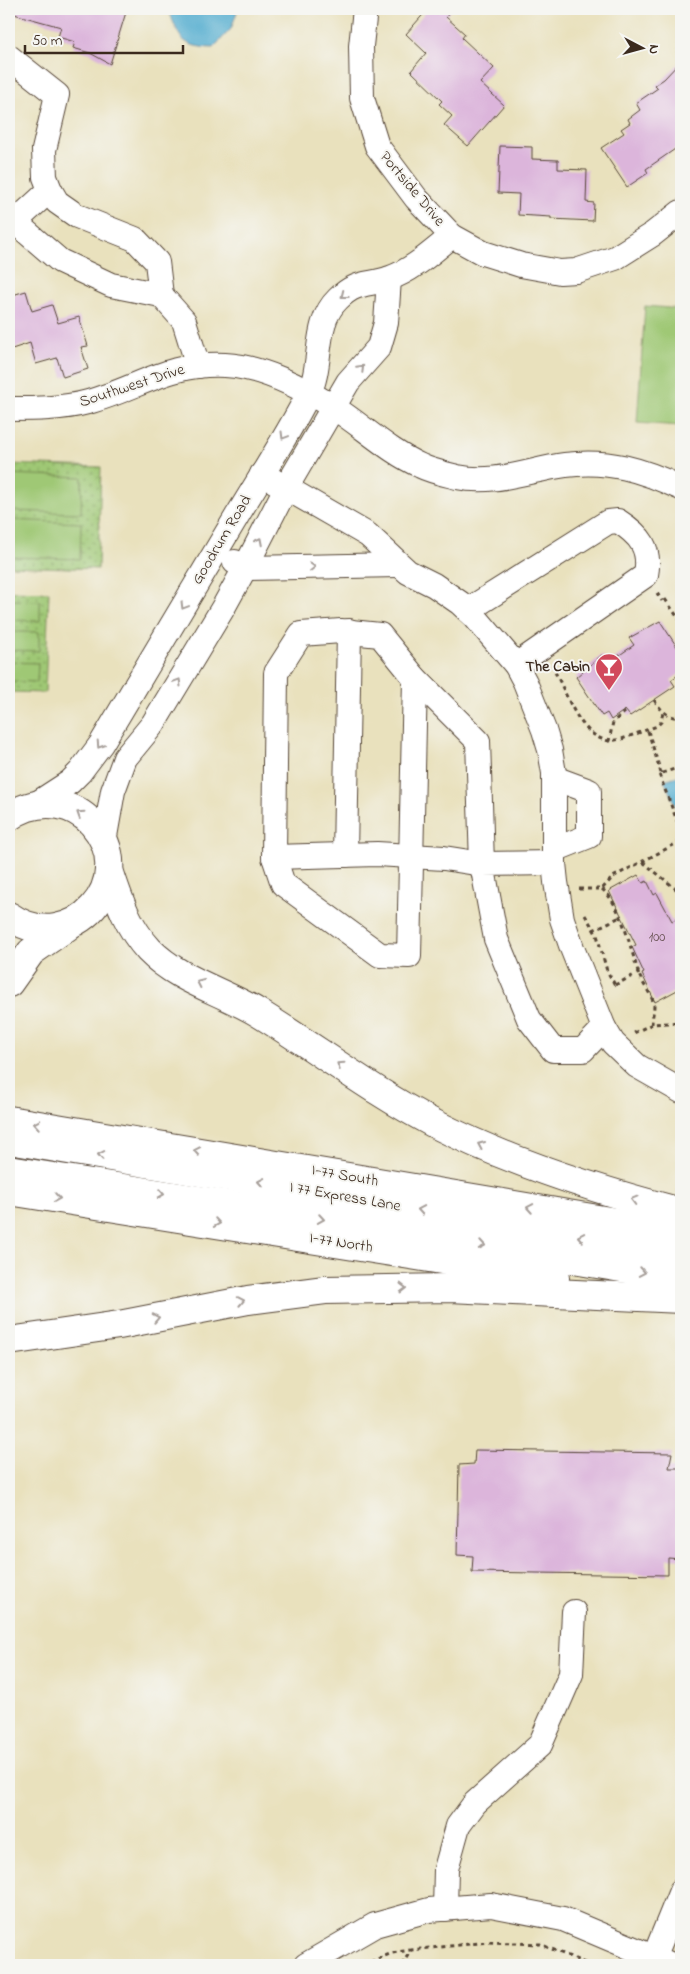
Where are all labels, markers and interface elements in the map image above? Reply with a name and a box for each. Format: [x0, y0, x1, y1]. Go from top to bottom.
scale bar [25, 22, 182, 54]
north arrow [618, 22, 668, 72]
text: 50 m [32, 30, 63, 52]
text: N [643, 43, 664, 55]
street label: Portside Drive [373, 146, 451, 232]
one-way arrow [341, 289, 350, 297]
street label: Southwest Drive [76, 357, 188, 414]
one-way arrow [355, 364, 364, 373]
one-way arrow [281, 430, 291, 439]
street label: Goodrum Road [186, 491, 258, 589]
one-way arrow [253, 537, 263, 546]
one-way arrow [309, 562, 317, 572]
one-way arrow [180, 600, 190, 609]
bar icon: The Cabin [594, 652, 624, 691]
place label: The Cabin [525, 655, 590, 679]
one-way arrow [172, 679, 182, 688]
one-way arrow [97, 740, 107, 749]
one-way arrow [76, 811, 85, 821]
house number: 100 [649, 927, 665, 948]
one-way arrow [196, 979, 205, 989]
one-way arrow [337, 1062, 346, 1071]
one-way arrow [32, 1120, 41, 1130]
one-way arrow [477, 1141, 486, 1152]
one-way arrow [192, 1147, 201, 1157]
one-way arrow [96, 1151, 105, 1161]
street label: I-77 South [310, 1158, 380, 1194]
street label: I 77 Express Lane [287, 1175, 403, 1219]
one-way arrow [257, 1178, 265, 1188]
one-way arrow [156, 1189, 165, 1199]
one-way arrow [52, 1193, 61, 1203]
one-way arrow [630, 1195, 639, 1206]
one-way arrow [525, 1203, 534, 1213]
one-way arrow [417, 1205, 426, 1215]
one-way arrow [317, 1214, 326, 1224]
one-way arrow [213, 1218, 222, 1228]
street label: I-77 North [308, 1226, 374, 1260]
one-way arrow [577, 1232, 586, 1242]
one-way arrow [478, 1239, 486, 1250]
one-way arrow [638, 1266, 646, 1276]
one-way arrow [400, 1283, 407, 1293]
one-way arrow [237, 1296, 246, 1307]
one-way arrow [152, 1313, 161, 1323]

